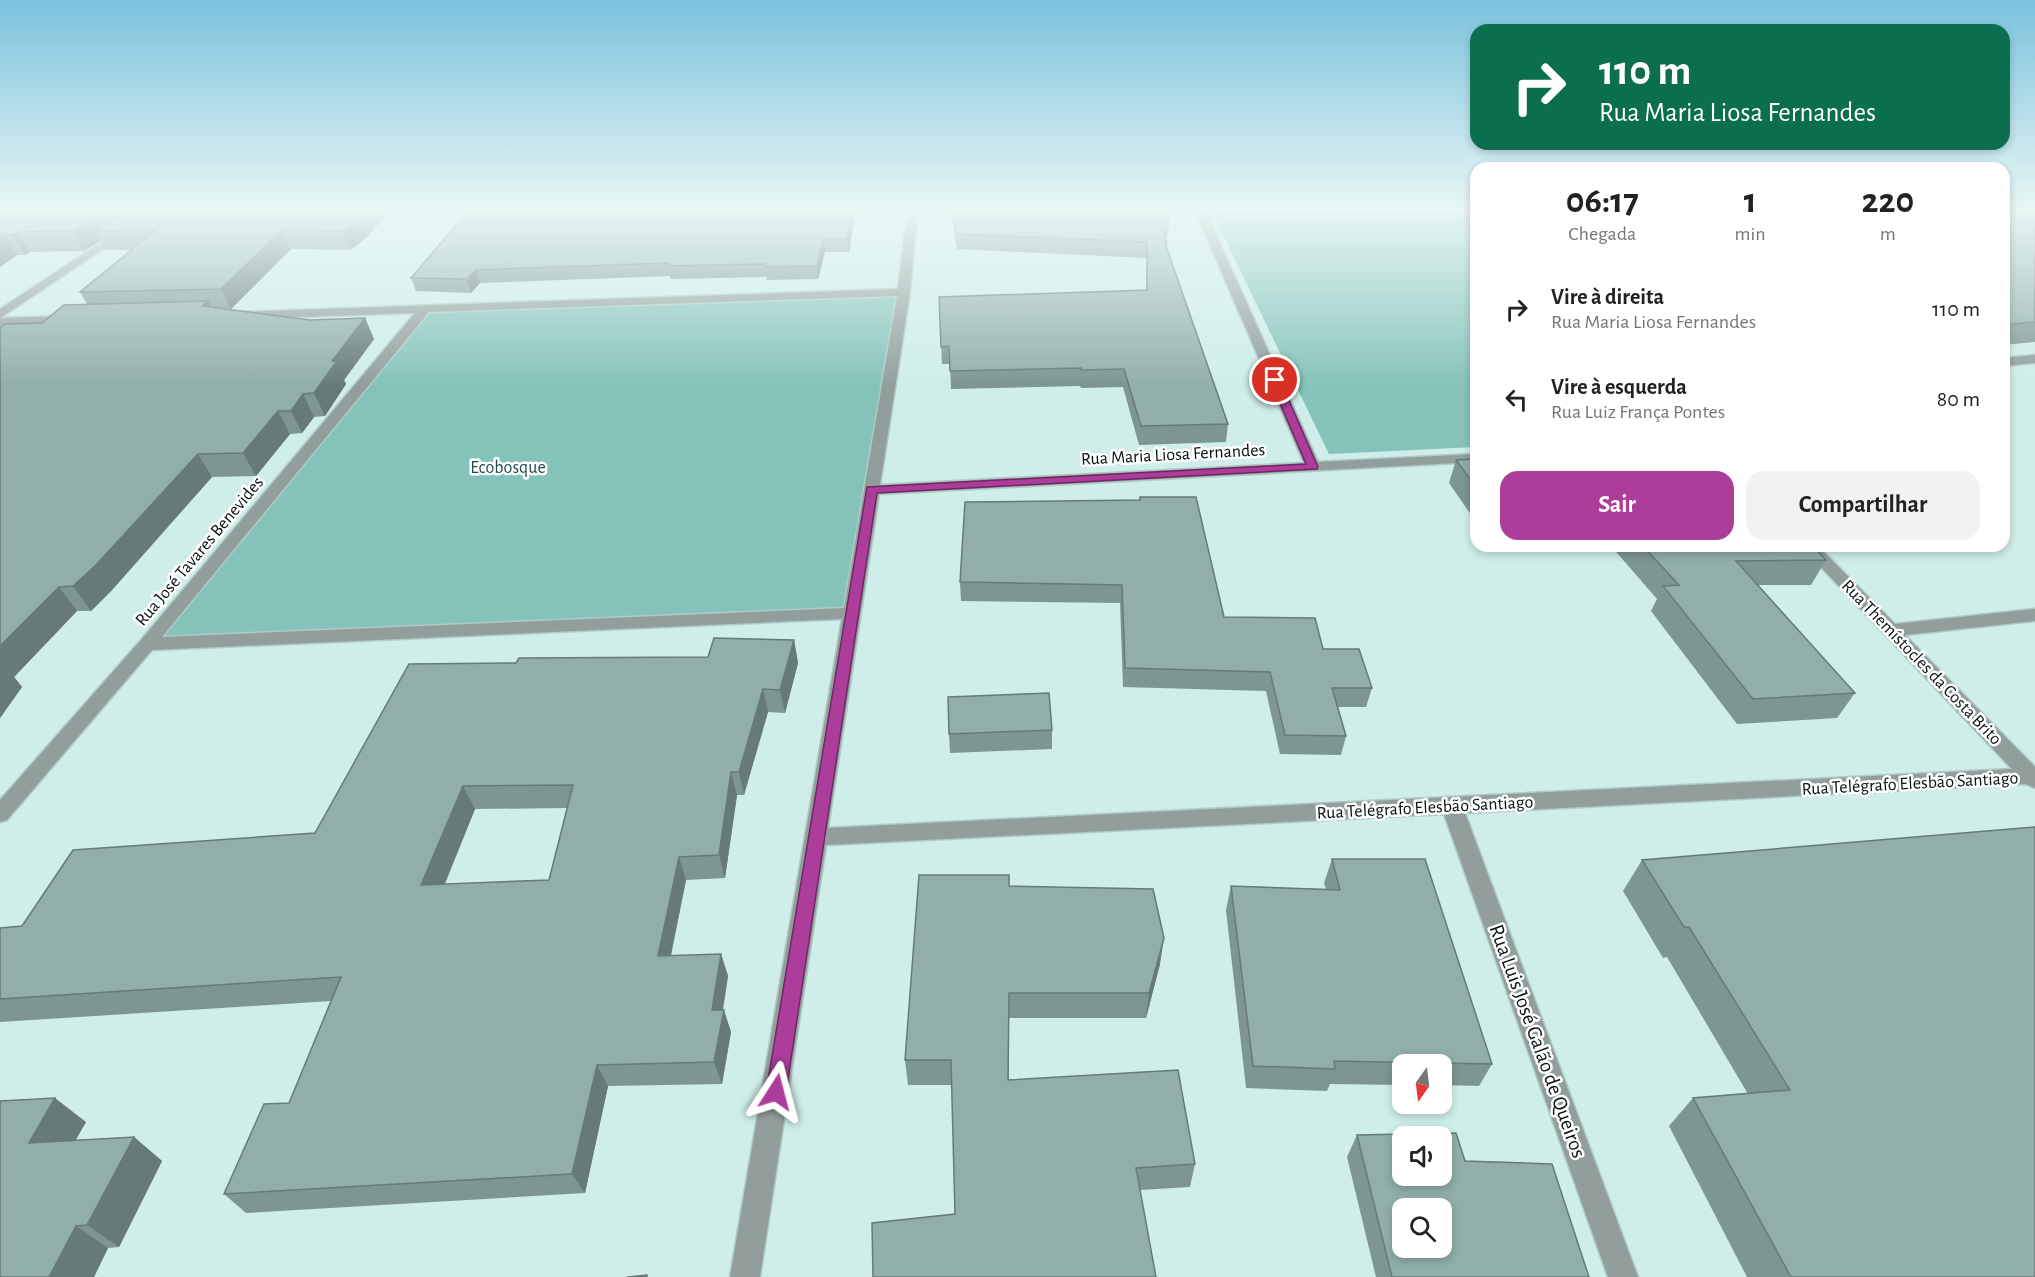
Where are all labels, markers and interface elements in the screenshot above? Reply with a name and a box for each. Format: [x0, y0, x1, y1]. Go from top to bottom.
icon: right [1500, 48, 1578, 126]
text: 110 m [1599, 50, 1691, 92]
text: Rua Maria Liosa Fernandes [1599, 99, 1876, 126]
text: 06:17 [1566, 183, 1639, 219]
text: 1 [1744, 183, 1757, 219]
text: 220 [1862, 183, 1914, 219]
text: Chegada [1568, 224, 1636, 244]
text: min [1735, 224, 1766, 244]
text: m [1880, 224, 1896, 244]
text: Vire à direita [1551, 286, 1664, 308]
icon: right [1500, 293, 1533, 326]
text: 110 m [1932, 298, 1980, 320]
text: Rua Maria Liosa Fernandes [1551, 312, 1756, 332]
pin [1249, 354, 1300, 405]
icon: arrive [1258, 363, 1291, 396]
text: Vire à esquerda [1551, 376, 1687, 398]
icon: left [1500, 383, 1533, 416]
text: 80 m [1937, 388, 1980, 410]
text: Rua Luiz França Pontes [1551, 402, 1725, 422]
street label: Rua Maria Liosa Fernandes [1080, 441, 1266, 469]
park label: Ecobosque [470, 459, 546, 477]
button: Sair [1500, 471, 1734, 540]
button: Compartilhar [1746, 471, 1980, 540]
street label: Rua José Tavares Benevides [132, 474, 267, 630]
street label: Rua Themístocles da Costa Brito [1838, 577, 2005, 749]
street label: Rua Telégrafo Elesbão Santiago [1801, 769, 2019, 799]
street label: Rua Telégrafo Elesbão Santiago [1316, 793, 1534, 823]
street label: Rua Luis José Galão de Queiros [1485, 922, 1590, 1161]
north arrow [1392, 1054, 1452, 1114]
map controls [1392, 1054, 1452, 1258]
position arrow [744, 1060, 808, 1124]
button: sound [1392, 1126, 1452, 1186]
button: search [1392, 1198, 1452, 1258]

